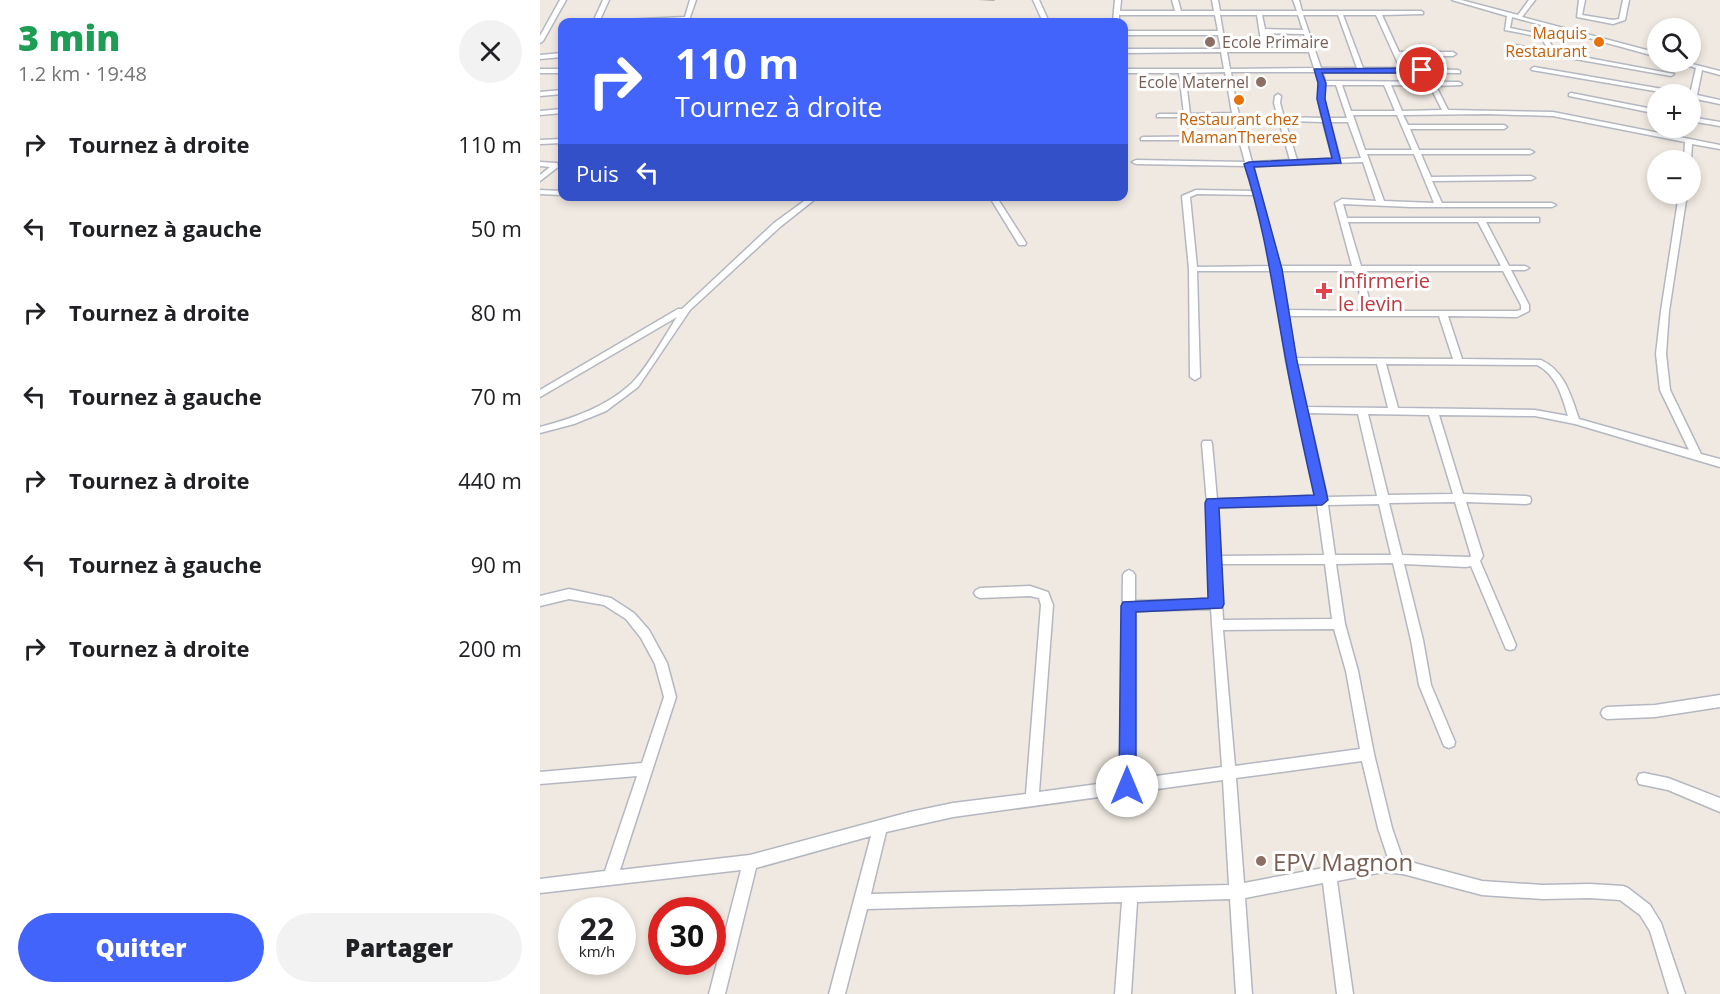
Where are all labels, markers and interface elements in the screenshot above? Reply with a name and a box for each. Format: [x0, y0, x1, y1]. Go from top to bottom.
text: 3 min [18, 13, 120, 62]
map controls [1647, 18, 1701, 204]
button: search [1647, 18, 1701, 72]
button: close [459, 20, 522, 83]
place label: Maquis Restaurant [1505, 22, 1587, 62]
place label: Ecole Primaire [1222, 31, 1329, 53]
text: 110 m [675, 34, 799, 91]
marker: Ecole Primaire [1203, 35, 1217, 49]
marker: Maquis Restaurant [1592, 35, 1606, 49]
icon: right [576, 42, 654, 120]
pin [1396, 44, 1447, 95]
icon: arrive [1405, 53, 1438, 86]
text: 1.2 km · 19:48 [18, 60, 147, 87]
place label: Ecole Maternel [1138, 71, 1249, 93]
marker: Ecole Maternel [1254, 75, 1268, 89]
button: + [1647, 84, 1701, 138]
text: Tournez à droite [675, 88, 883, 125]
marker: Restaurant chez MamanTherese [1232, 93, 1246, 107]
place label: Restaurant chez MamanTherese [1179, 108, 1299, 148]
icon: right [18, 128, 51, 161]
text: Tournez à droite [69, 129, 250, 159]
text: 110 m [458, 129, 522, 159]
button: − [1647, 150, 1701, 204]
icon: left [631, 156, 664, 189]
text: Puis [576, 158, 619, 188]
icon: left [18, 212, 51, 245]
text: Tournez à gauche [69, 213, 262, 243]
text: 50 m [471, 213, 522, 243]
place label: Infirmerie le levin [1338, 267, 1430, 317]
marker: Infirmerie le levin [1315, 282, 1333, 300]
icon: right [18, 296, 51, 329]
text: Tournez à droite [69, 297, 250, 327]
text: 80 m [471, 297, 522, 327]
icon: left [18, 380, 51, 413]
text: Tournez à gauche [69, 381, 262, 411]
text: 70 m [471, 381, 522, 411]
icon: right [18, 464, 51, 497]
text: Tournez à droite [69, 465, 250, 495]
text: 440 m [458, 465, 522, 495]
icon: left [18, 548, 51, 581]
text: Tournez à gauche [69, 549, 262, 579]
text: 90 m [471, 549, 522, 579]
icon: right [18, 632, 51, 665]
text: Tournez à droite [69, 633, 250, 663]
text: 200 m [458, 633, 522, 663]
position arrow [1095, 754, 1159, 818]
place label: EPV Magnon [1273, 845, 1413, 878]
marker: EPV Magnon [1254, 854, 1268, 868]
speed limit sign: 30 [648, 897, 726, 975]
text: 22 [580, 908, 614, 949]
button: Quitter [18, 913, 264, 982]
button: Partager [276, 913, 522, 982]
text: km/h [579, 941, 615, 961]

